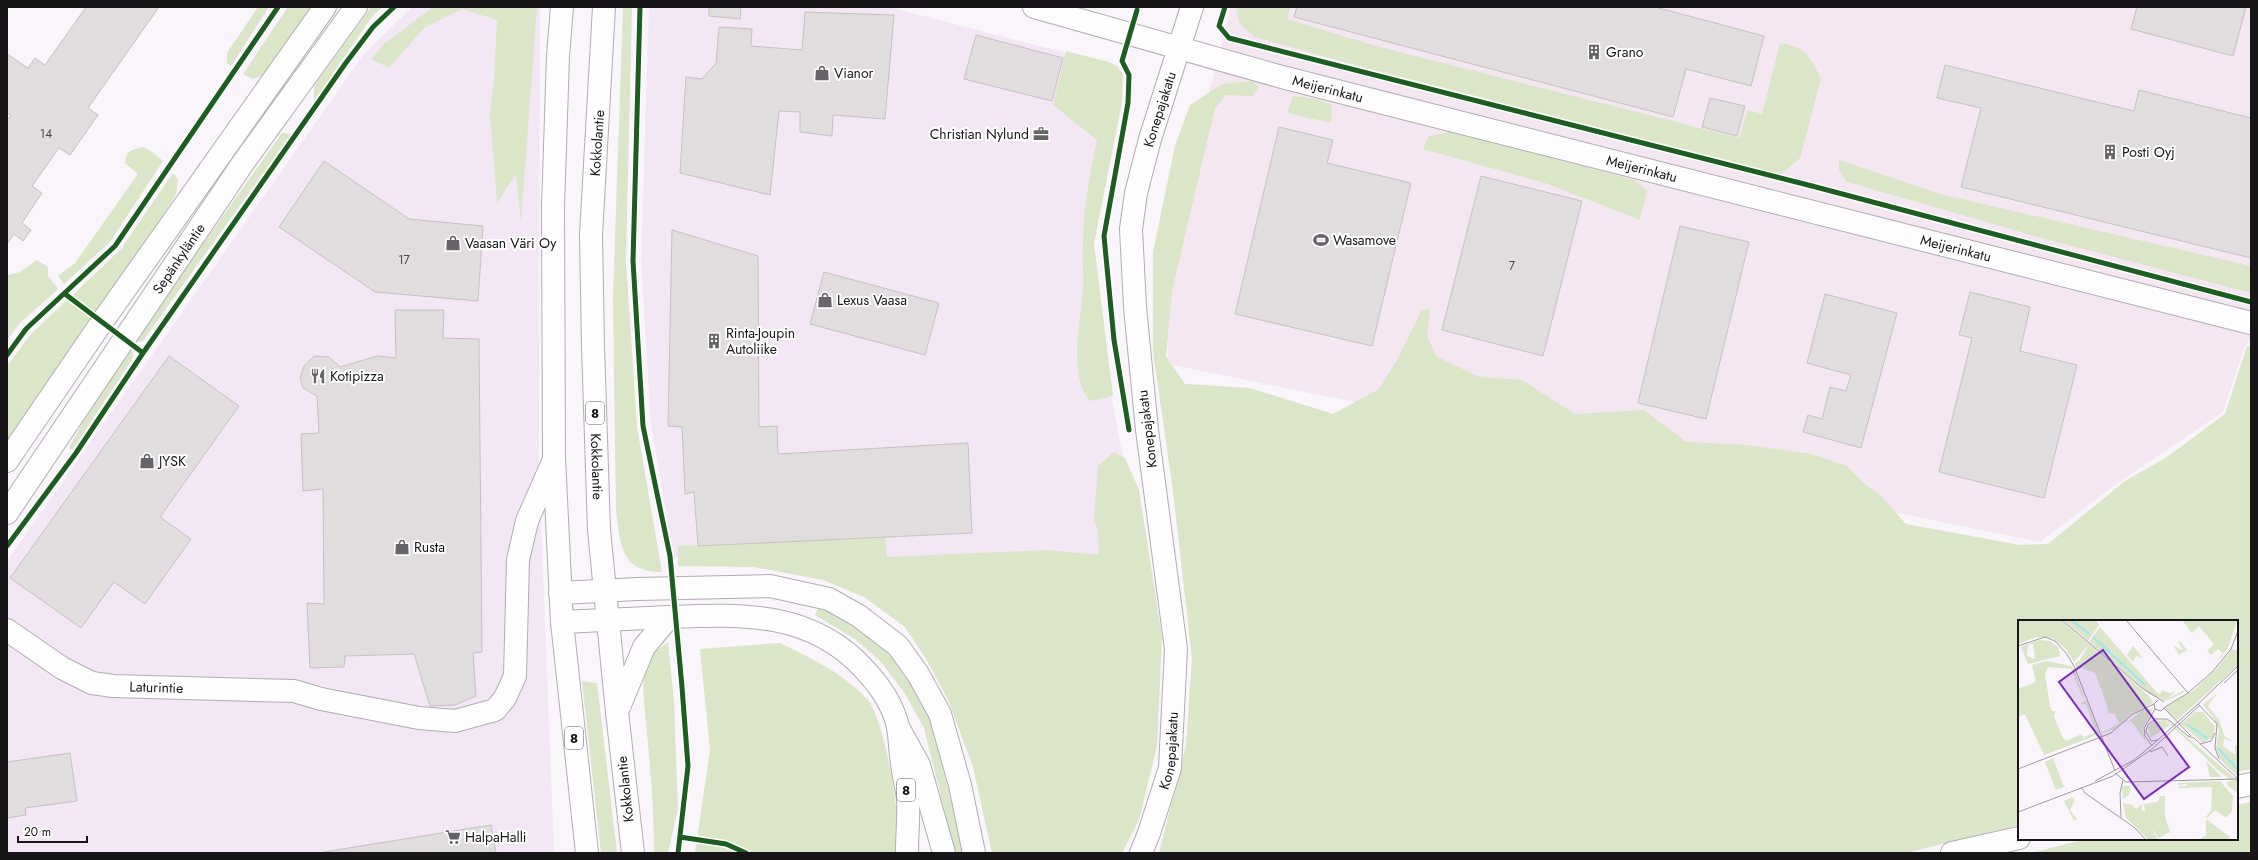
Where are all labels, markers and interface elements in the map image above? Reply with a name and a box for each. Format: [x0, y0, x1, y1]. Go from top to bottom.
place label: Grano [1606, 42, 1644, 62]
building icon: Grano [1585, 43, 1603, 61]
place label: Vianor [834, 63, 874, 83]
shop icon: Vianor [813, 64, 831, 82]
street label: Konepajakatu [1138, 69, 1181, 149]
street label: Meijerinkatu [1290, 70, 1365, 107]
street label: Kokkolantie [585, 109, 609, 177]
place label: Christian Nylund [930, 124, 1029, 144]
house number: 14 [40, 125, 52, 143]
office icon: Christian Nylund [1032, 125, 1050, 143]
place label: Posti Oyj [2122, 142, 2175, 162]
building icon: Posti Oyj [2101, 143, 2119, 161]
street label: Meijerinkatu [1604, 150, 1679, 187]
street label: Sepänkyläntie [148, 219, 210, 298]
place label: Wasamove [1333, 230, 1396, 250]
street label: Meijerinkatu [1918, 230, 1993, 267]
sports icon: Wasamove [1312, 231, 1330, 249]
place label: Vaasan Väri Oy [465, 233, 557, 253]
shop icon: Vaasan Väri Oy [444, 234, 462, 252]
house number: 17 [398, 251, 411, 269]
house number: 7 [1509, 257, 1516, 275]
place label: Lexus Vaasa [837, 290, 907, 310]
shop icon: Lexus Vaasa [816, 291, 834, 309]
place label: Rinta-Joupin Autoliike [726, 323, 795, 359]
building icon: Rinta-Joupin Autoliike [705, 332, 723, 350]
place label: Kotipizza [330, 366, 384, 386]
restaurant icon: Kotipizza [309, 367, 327, 385]
street label: Konepajakatu [1132, 389, 1162, 469]
road number: 8 [586, 402, 604, 424]
street label: Kokkolantie [586, 433, 608, 500]
place label: JYSK [157, 451, 186, 471]
shop icon: JYSK [138, 452, 156, 470]
place label: Rusta [414, 537, 445, 557]
shop icon: Rusta [393, 538, 411, 556]
inset map [2018, 620, 2238, 840]
street label: Laturintie [129, 676, 184, 698]
street label: Konepajakatu [1154, 711, 1183, 792]
road number: 8 [565, 727, 583, 749]
street label: Kokkolantie [612, 755, 638, 823]
road number: 8 [897, 779, 915, 801]
scale bar [18, 818, 87, 844]
text: 20 m [24, 823, 51, 841]
place label: HalpaHalli [465, 827, 527, 847]
supermarket icon: HalpaHalli [444, 828, 462, 846]

